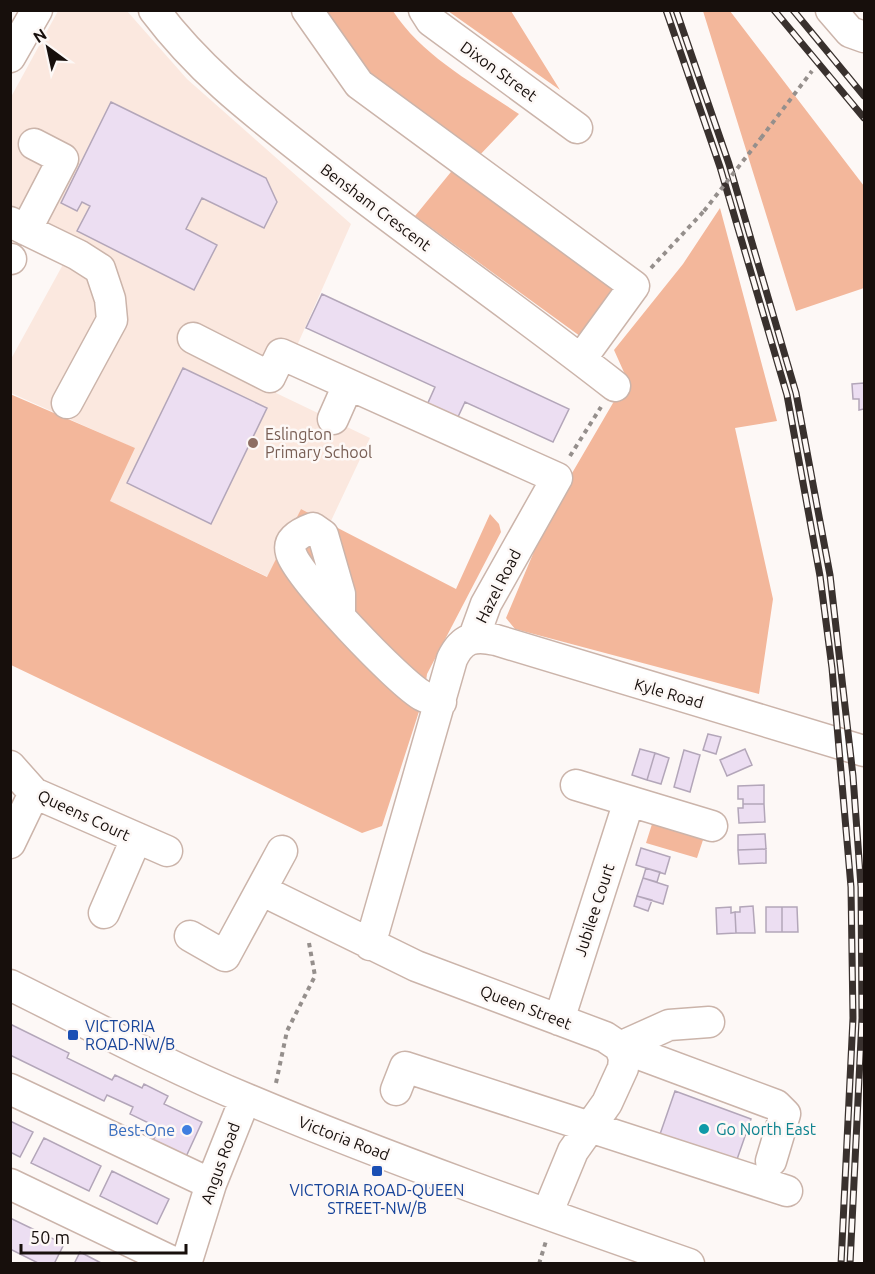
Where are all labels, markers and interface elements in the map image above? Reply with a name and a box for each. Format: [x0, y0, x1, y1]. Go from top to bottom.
north arrow [18, 18, 78, 78]
text: N [30, 25, 50, 46]
street label: Dixon Street [457, 37, 541, 105]
street label: Bensham Crescent [317, 160, 435, 255]
place label: Eslington Primary School [265, 425, 372, 461]
marker: Eslington Primary School [246, 436, 260, 450]
street label: Hazel Road [472, 546, 524, 626]
street label: Kyle Road [632, 675, 706, 711]
street label: Queens Court [35, 786, 134, 845]
street label: Jubilee Court [571, 861, 618, 959]
street label: Queen Street [478, 981, 575, 1033]
place label: VICTORIA ROAD-NW/B [85, 1017, 175, 1053]
marker: VICTORIA ROAD-NW/B [66, 1028, 80, 1042]
street label: Victoria Road [296, 1112, 392, 1164]
street label: Angus Road [197, 1120, 243, 1206]
place label: Go North East [716, 1120, 817, 1138]
place label: Best-One [108, 1121, 175, 1139]
marker: Go North East [697, 1122, 711, 1136]
marker: Best-One [180, 1123, 194, 1137]
marker: VICTORIA ROAD-QUEEN STREET-NW/B [370, 1164, 384, 1178]
place label: VICTORIA ROAD-QUEEN STREET-NW/B [290, 1181, 464, 1217]
scale bar [21, 1217, 186, 1255]
text: 50 m [30, 1227, 70, 1247]

